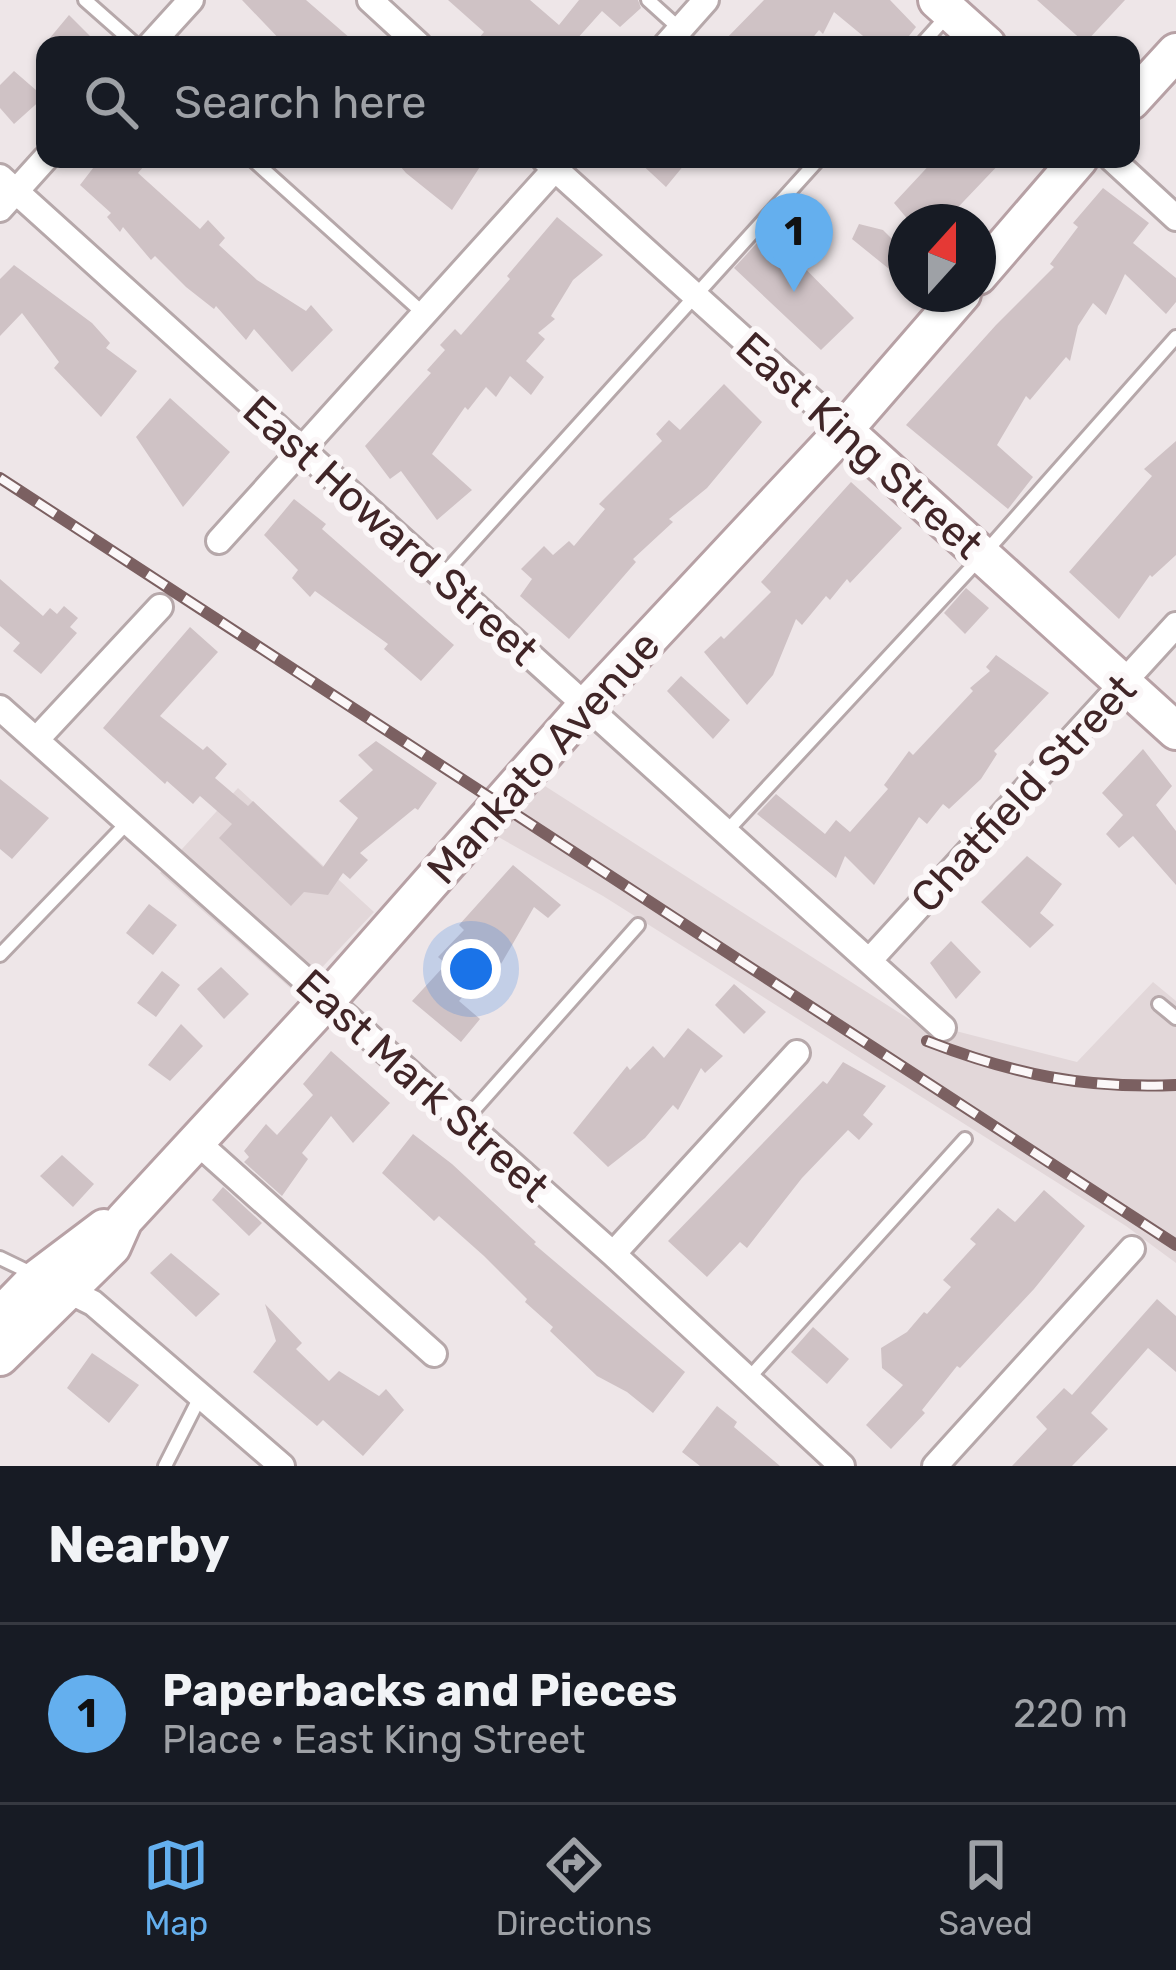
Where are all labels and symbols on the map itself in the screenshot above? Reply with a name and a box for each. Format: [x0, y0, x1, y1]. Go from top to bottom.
pin: 1 [755, 193, 833, 292]
north arrow [888, 204, 996, 312]
street label: East King Street [726, 322, 993, 570]
street label: East Howard Street [233, 385, 548, 676]
street label: Mankato Avenue [417, 621, 670, 894]
street label: Chatfield Street [901, 665, 1147, 923]
your location [441, 939, 501, 999]
street label: East Mark Street [286, 959, 559, 1212]

